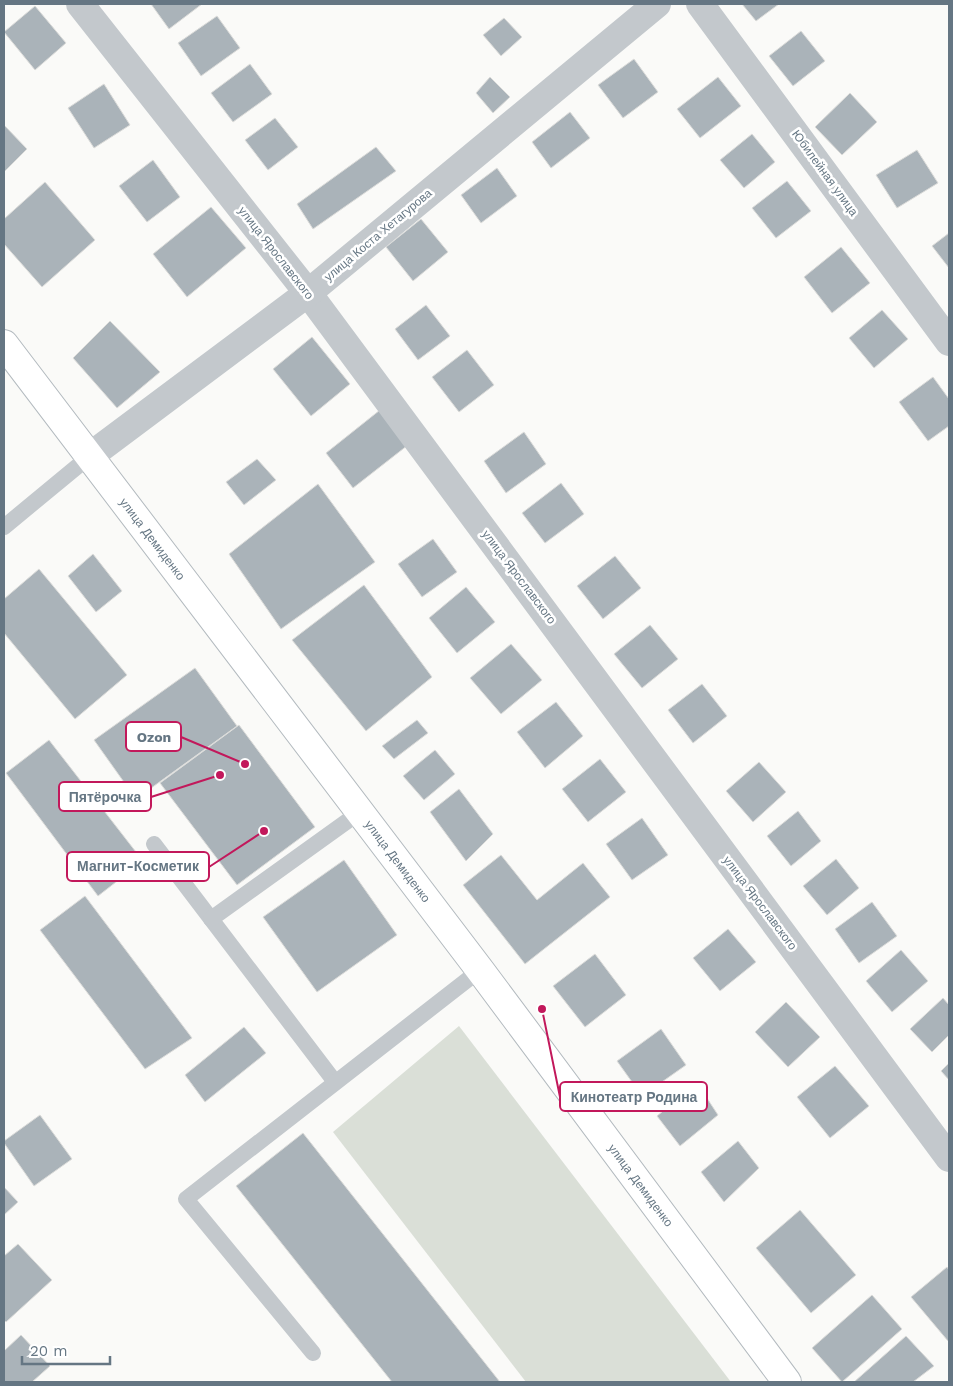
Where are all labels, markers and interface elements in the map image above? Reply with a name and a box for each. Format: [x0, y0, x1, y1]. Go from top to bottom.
street label: Юбилейная улица [789, 127, 861, 219]
street label: улица Коста Хетагурова [322, 186, 435, 284]
street label: улица Ярославского [235, 204, 317, 302]
street label: улица Демиденко [117, 495, 188, 583]
street label: улица Ярославского [479, 527, 559, 627]
callout: Ozon [126, 722, 181, 751]
text: Ozon [137, 729, 171, 745]
callout: Пятёрочка [59, 782, 151, 811]
text: Пятёрочка [69, 789, 141, 805]
street label: улица Демиденко [362, 818, 433, 905]
callout: Магнит-Косметик [67, 852, 209, 881]
street label: улица Ярославского [720, 853, 800, 953]
text: Магнит-Косметик [77, 858, 200, 874]
callout: Кинотеатр Родина [560, 1082, 707, 1111]
text: Кинотеатр Родина [571, 1089, 698, 1105]
street label: улица Демиденко [605, 1141, 676, 1230]
scale bar [22, 1334, 110, 1366]
text: 20 m [30, 1342, 68, 1360]

